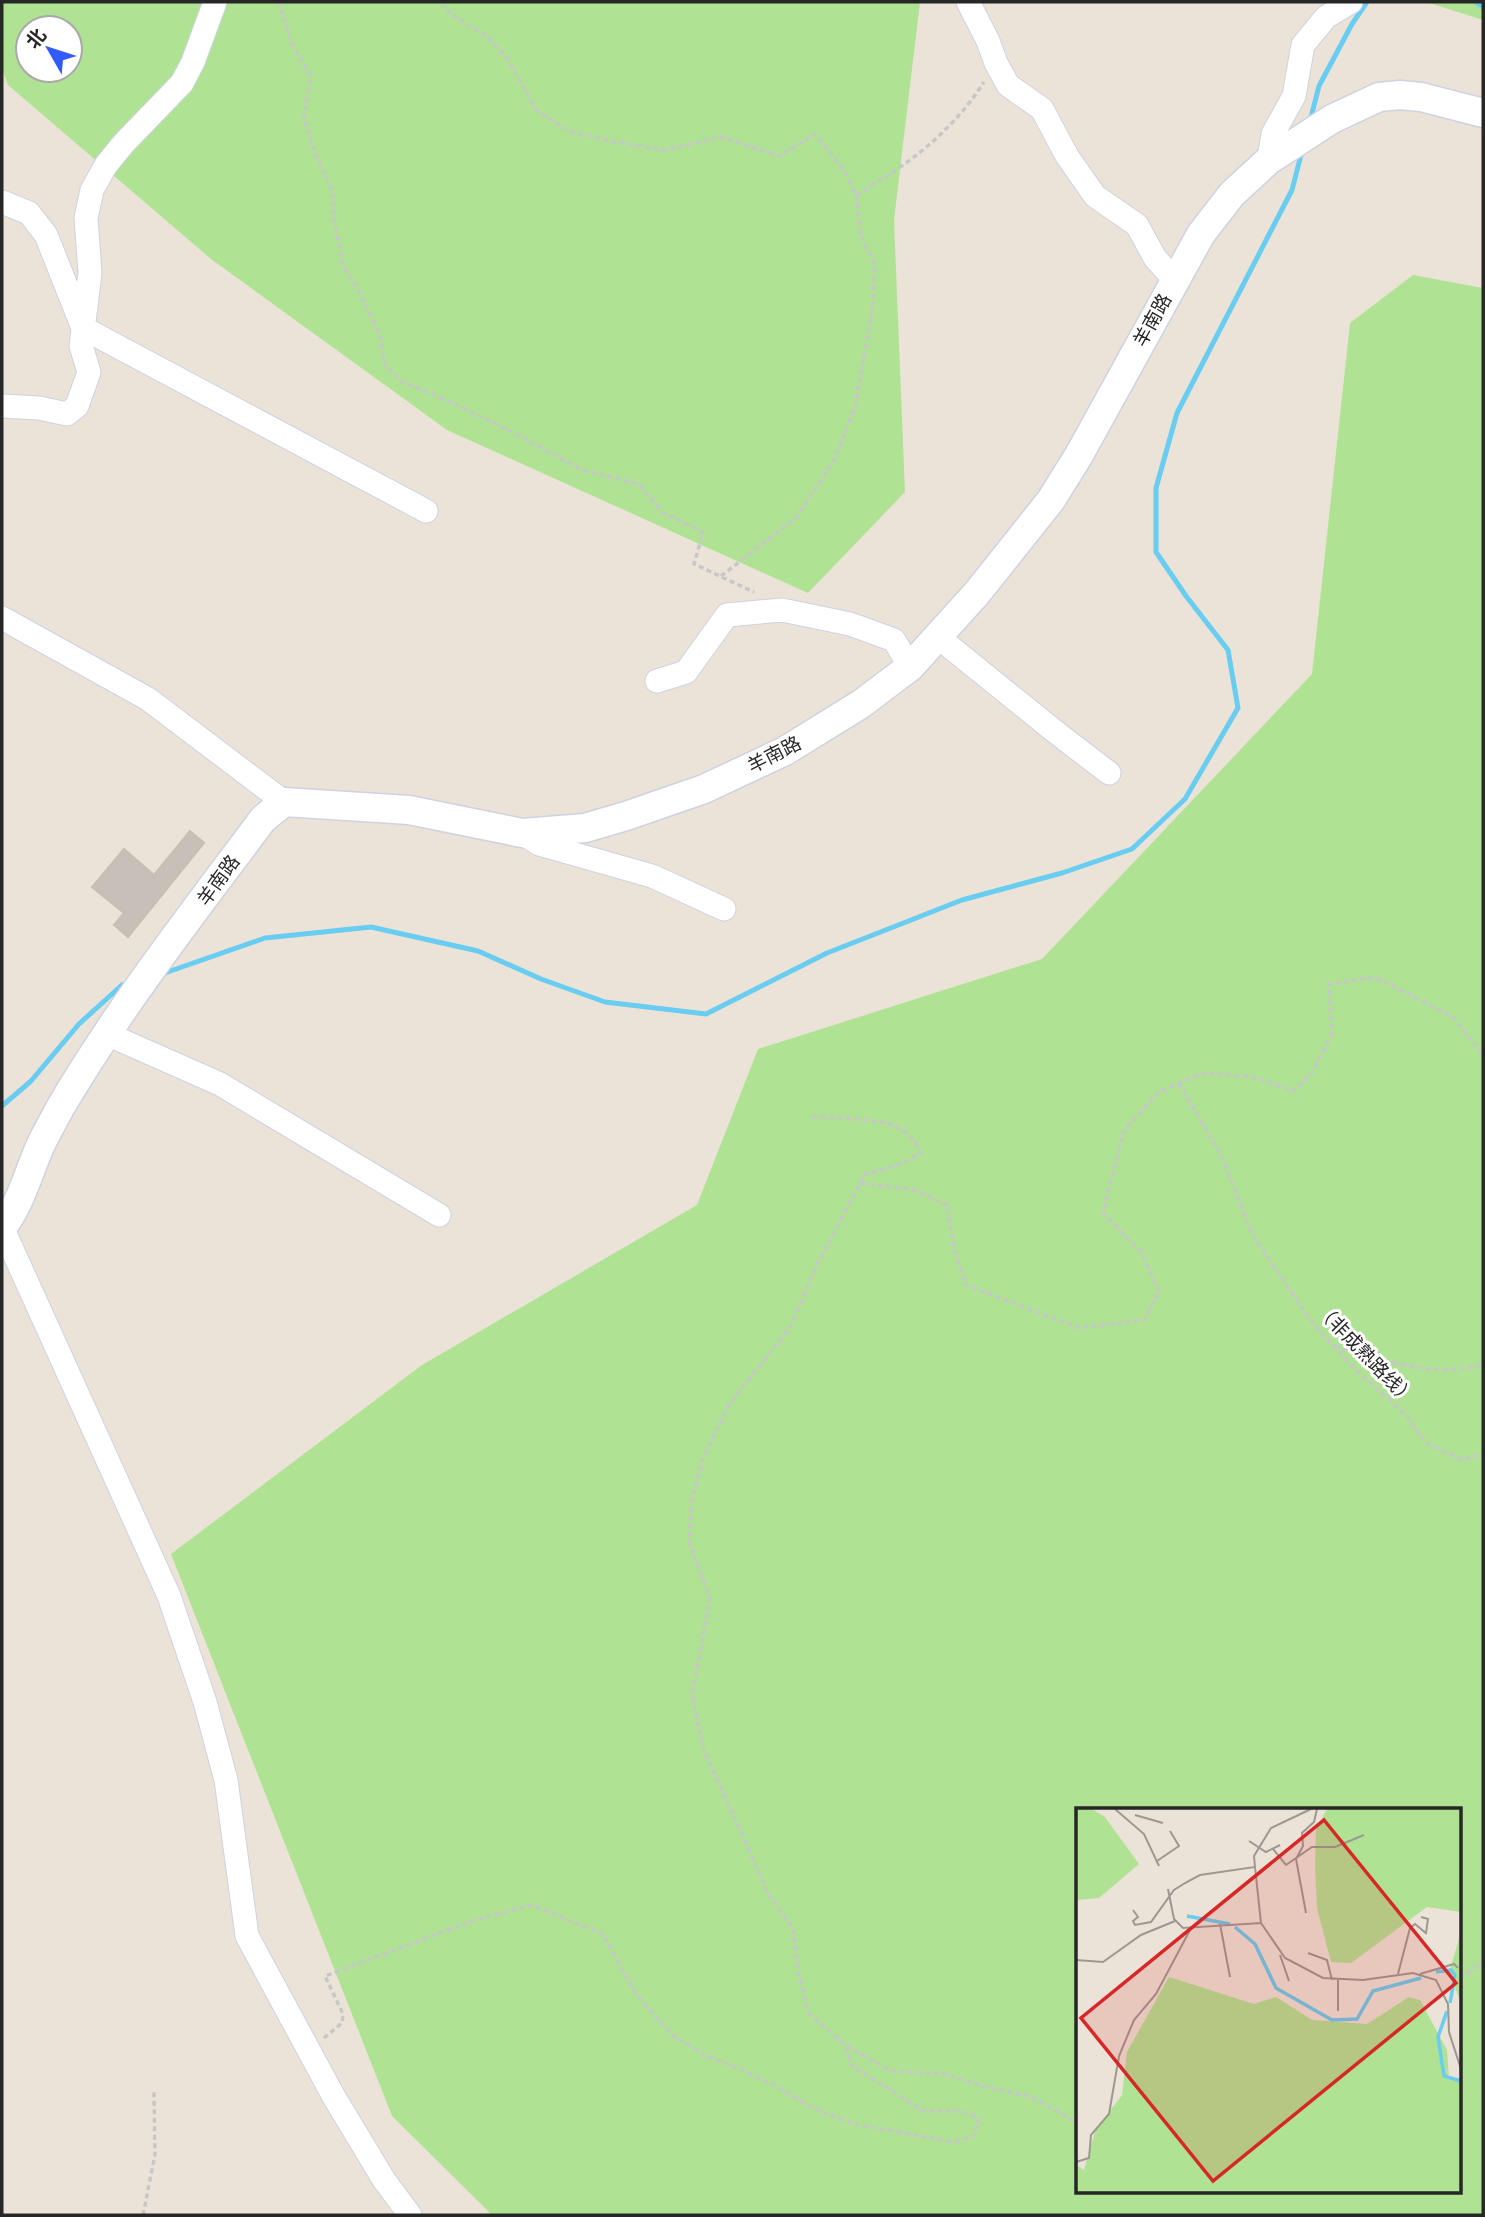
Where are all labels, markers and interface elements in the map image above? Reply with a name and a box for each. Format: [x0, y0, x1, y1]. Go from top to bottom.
north arrow [14, 14, 84, 84]
text: 北 [20, 23, 50, 53]
street label: 羊南路 [1128, 289, 1175, 350]
street label: 羊南路 [743, 730, 804, 777]
street label: 羊南路 [192, 850, 244, 910]
street label: （非成熟路线） [1312, 1298, 1421, 1409]
inset map [1076, 1808, 1460, 2192]

